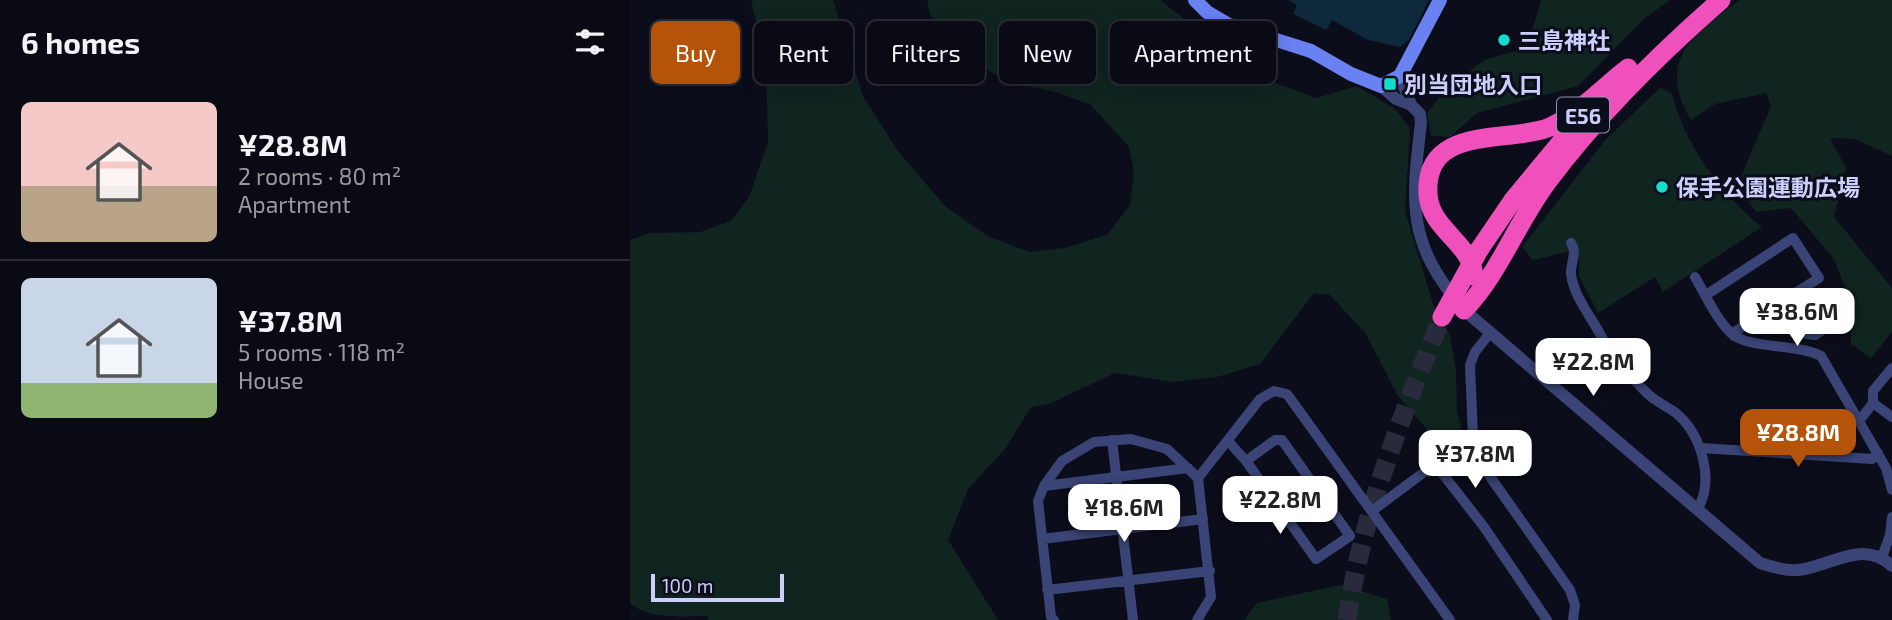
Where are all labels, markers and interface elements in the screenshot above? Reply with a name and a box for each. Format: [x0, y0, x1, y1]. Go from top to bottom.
chip: Buy [651, 21, 740, 84]
chip: Rent [754, 21, 853, 84]
chip: Filters [867, 21, 985, 84]
chip: New [999, 21, 1096, 84]
chip: Apartment [1110, 21, 1276, 84]
icon: filters [571, 23, 609, 61]
text: 6 homes [21, 24, 140, 60]
place label: 三島神社 [1518, 26, 1610, 54]
marker: 三島神社 [1496, 32, 1512, 48]
place label: 別当団地入口 [1404, 70, 1542, 98]
marker: 別当団地入口 [1382, 76, 1398, 92]
road number: E56 [1557, 97, 1609, 132]
text: ¥28.8M [238, 126, 348, 162]
icon: home [77, 130, 161, 214]
text: 2 rooms · 80 m² [238, 162, 401, 190]
place label: 保手公園運動広場 [1676, 173, 1860, 201]
marker: 保手公園運動広場 [1654, 179, 1670, 195]
text: Apartment [238, 190, 351, 218]
pin: ¥38.6M [1740, 288, 1854, 348]
text: ¥38.6M [1756, 297, 1838, 325]
text: ¥37.8M [238, 302, 343, 338]
icon: home [77, 306, 161, 390]
text: 5 rooms · 118 m² [238, 338, 405, 366]
pin: ¥22.8M [1536, 338, 1650, 398]
text: ¥22.8M [1552, 347, 1634, 375]
text: House [238, 366, 304, 394]
pin: ¥28.8M [1741, 410, 1855, 469]
text: ¥28.8M [1756, 418, 1840, 446]
pin: ¥37.8M [1418, 430, 1532, 490]
text: ¥37.8M [1435, 439, 1515, 467]
pin: ¥22.8M [1223, 476, 1337, 536]
pin: ¥18.6M [1067, 484, 1181, 544]
text: ¥22.8M [1239, 485, 1321, 513]
text: ¥18.6M [1084, 493, 1164, 521]
scale bar [651, 571, 784, 603]
text: 100 m [662, 574, 713, 597]

